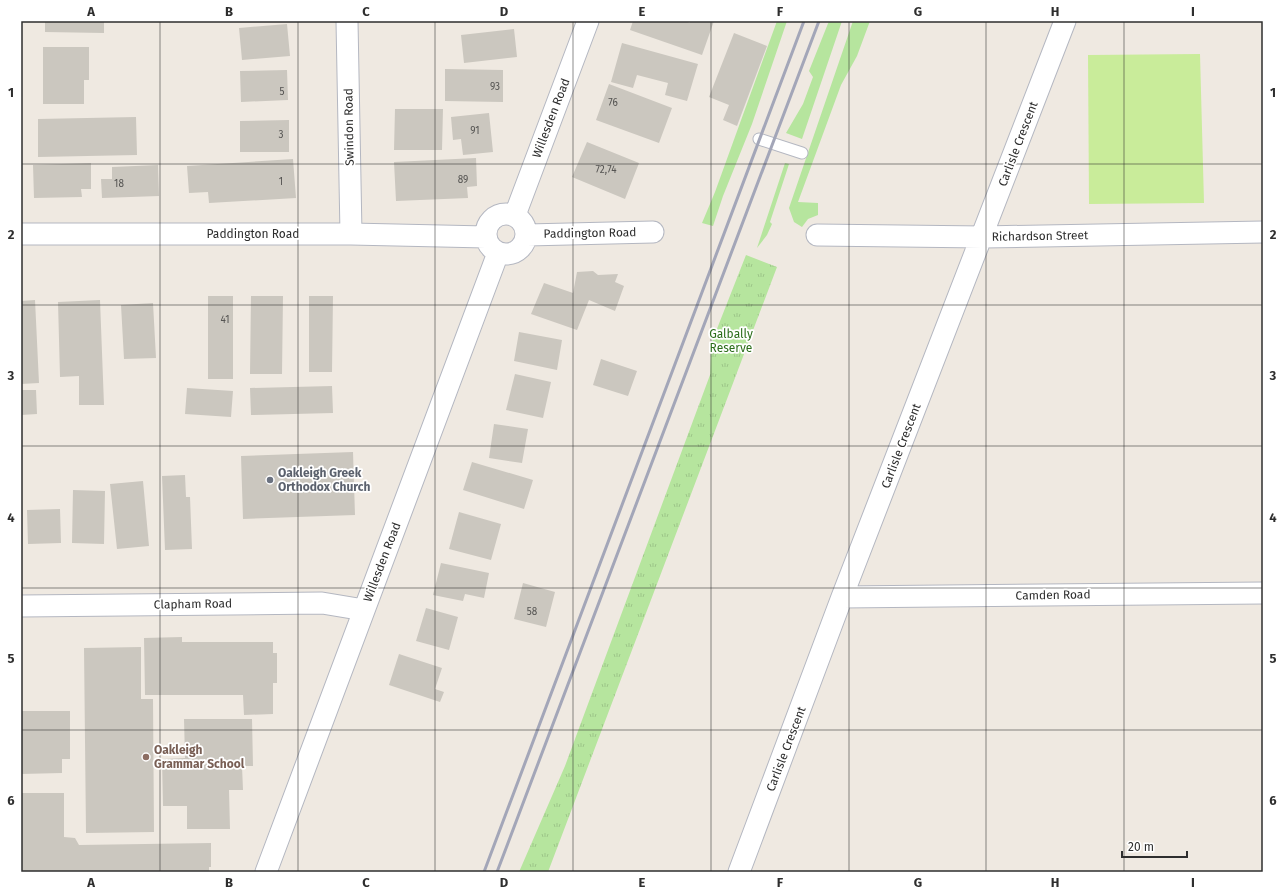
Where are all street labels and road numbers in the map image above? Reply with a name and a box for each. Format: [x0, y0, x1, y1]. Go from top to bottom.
street label: Willesden Road [529, 76, 573, 160]
street label: Swindon Road [341, 88, 357, 166]
street label: Carlisle Crescent [995, 99, 1041, 188]
street label: Paddington Road [543, 225, 637, 241]
street label: Paddington Road [207, 227, 299, 241]
street label: Richardson Street [991, 228, 1089, 244]
street label: Carlisle Crescent [878, 401, 924, 490]
street label: Willesden Road [360, 520, 404, 604]
street label: Camden Road [1015, 587, 1091, 603]
street label: Clapham Road [154, 596, 232, 612]
street label: Carlisle Crescent [763, 704, 809, 793]

